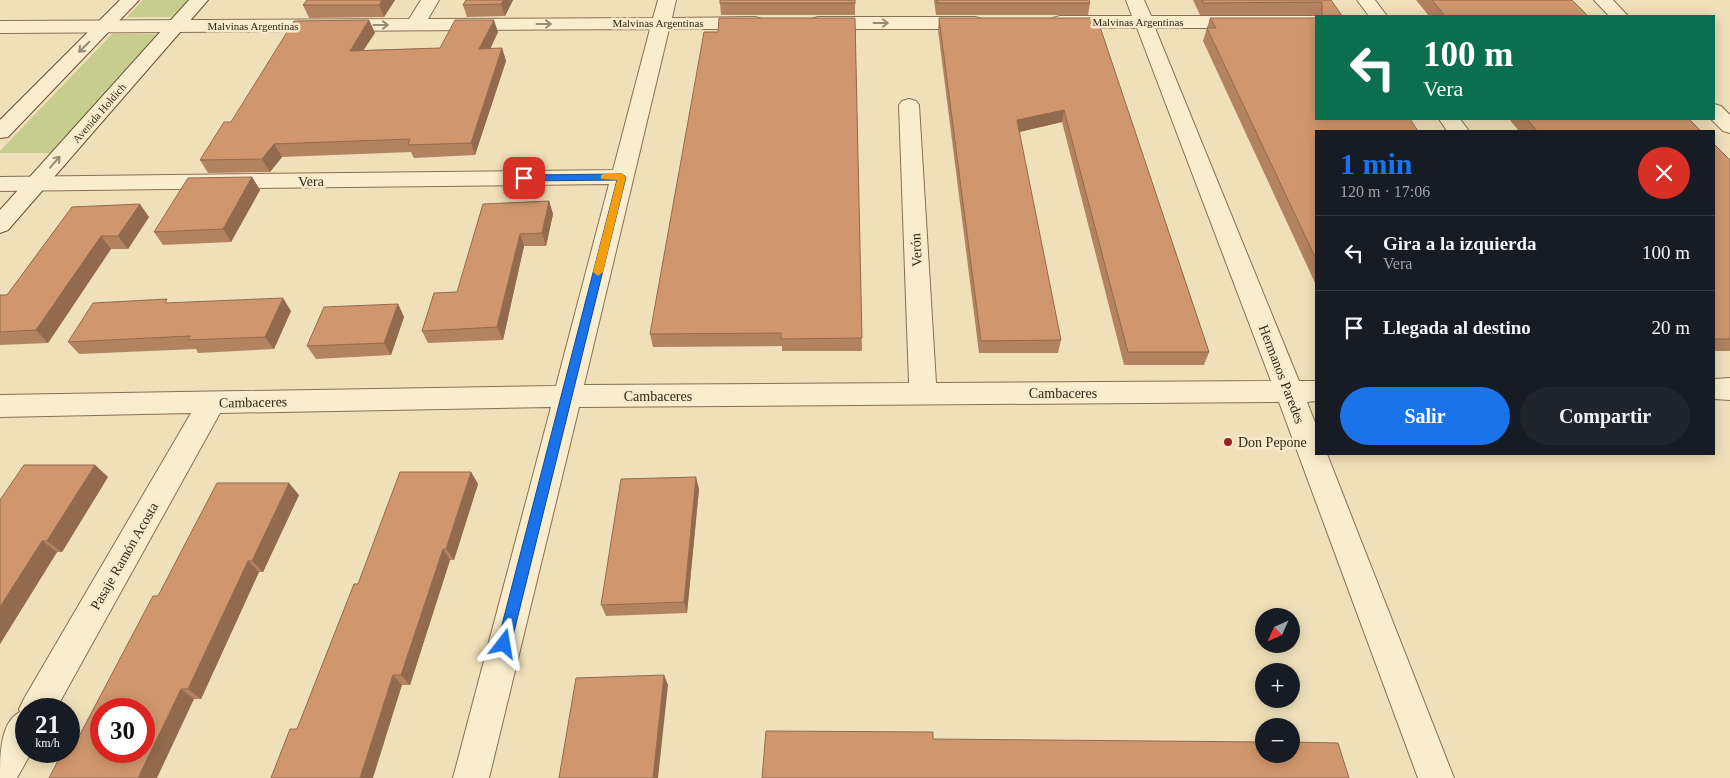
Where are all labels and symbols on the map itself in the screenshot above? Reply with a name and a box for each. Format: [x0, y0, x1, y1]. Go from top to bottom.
street label: Malvinas Argentinas [1092, 16, 1184, 28]
street label: Malvinas Argentinas [612, 17, 704, 29]
one-way arrow [873, 18, 889, 28]
one-way arrow [536, 19, 552, 29]
street label: Malvinas Argentinas [207, 20, 299, 32]
one-way arrow [373, 20, 389, 30]
one-way arrow [78, 41, 90, 53]
street label: Avenida Holdich [70, 81, 128, 145]
one-way arrow [50, 156, 61, 169]
pin [503, 157, 545, 199]
street label: Vera [298, 174, 325, 189]
street label: Verón [908, 233, 925, 267]
street label: Hermanos Paredes [1256, 323, 1307, 426]
street label: Cambaceres [1029, 386, 1097, 401]
street label: Cambaceres [624, 389, 692, 404]
street label: Cambaceres [219, 394, 287, 411]
place label: Don Pepone [1238, 435, 1307, 450]
marker: Don Pepone [1222, 436, 1234, 448]
street label: Pasaje Ramón Acosta [88, 499, 162, 613]
north arrow [1255, 608, 1300, 652]
position arrow [477, 617, 529, 669]
speed limit sign: 30 [90, 698, 155, 763]

